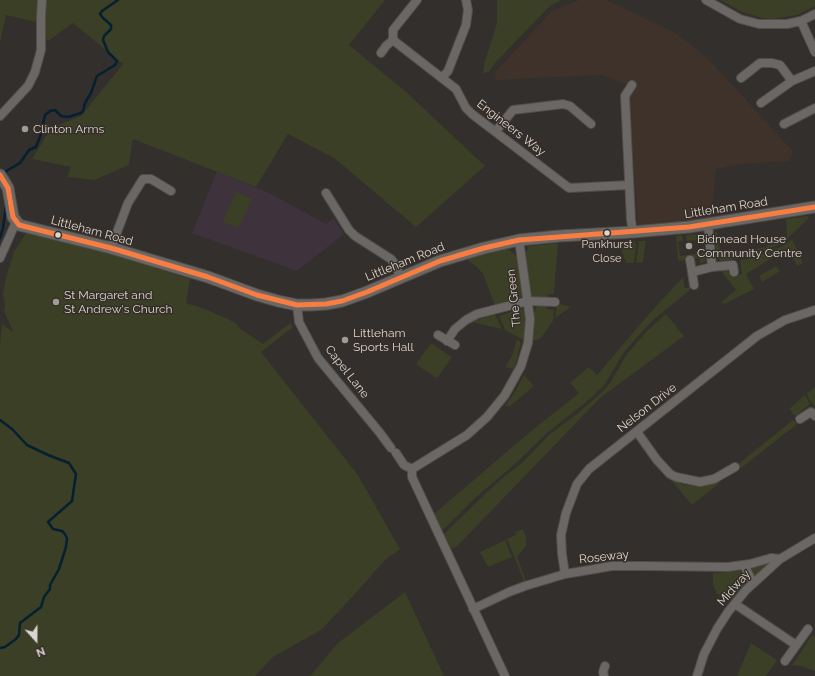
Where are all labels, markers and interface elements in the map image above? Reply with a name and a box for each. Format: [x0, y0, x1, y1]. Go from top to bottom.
street label: Engineers Way [474, 97, 548, 159]
place label: Clinton Arms [33, 122, 104, 136]
marker: Clinton Arms [20, 124, 30, 134]
street label: Littleham Road [683, 194, 769, 222]
street label: Littleham Road [49, 213, 135, 249]
marker: Pankhurst Close [602, 228, 612, 238]
unlabelled marker [53, 230, 63, 240]
place label: Bidmead House Community Centre [697, 232, 802, 260]
place label: Pankhurst Close [582, 238, 632, 264]
street label: Littleham Road [363, 240, 447, 284]
marker: Bidmead House Community Centre [684, 241, 694, 251]
street label: The Green [504, 268, 524, 328]
place label: St Margaret and St Andrew's Church [64, 288, 173, 316]
marker: St Margaret and St Andrew's Church [51, 297, 61, 307]
place label: Littleham Sports Hall [353, 326, 414, 354]
marker: Littleham Sports Hall [340, 335, 350, 345]
street label: Capel Lane [322, 343, 372, 401]
street label: Nelson Drive [615, 380, 679, 436]
street label: Roseway [578, 547, 630, 567]
street label: Midway [714, 567, 754, 609]
north arrow [16, 620, 56, 660]
text: N [34, 644, 47, 659]

